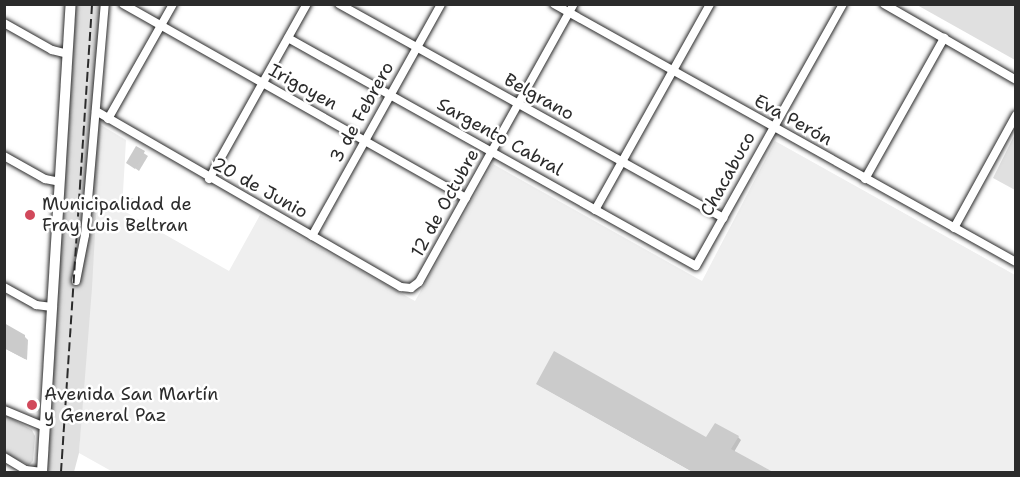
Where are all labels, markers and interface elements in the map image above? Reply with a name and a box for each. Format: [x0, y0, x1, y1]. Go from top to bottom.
street label: 3 de Febrero [325, 58, 399, 166]
street label: Irigoyen [265, 59, 341, 115]
street label: Belgrano [500, 69, 578, 125]
street label: Eva Perón [750, 90, 836, 150]
street label: Sargento Cabral [433, 93, 567, 181]
street label: Chacabuco [696, 128, 760, 220]
street label: 12 de Octubre [406, 145, 484, 261]
street label: 20 de Junio [208, 153, 312, 223]
place label: Municipalidad de Fray Luis Beltran [42, 194, 192, 236]
marker: Municipalidad de Fray Luis Beltran [23, 208, 37, 222]
place label: Avenida San Martín y General Paz [44, 384, 218, 426]
marker: Avenida San Martín y General Paz [25, 398, 39, 412]

